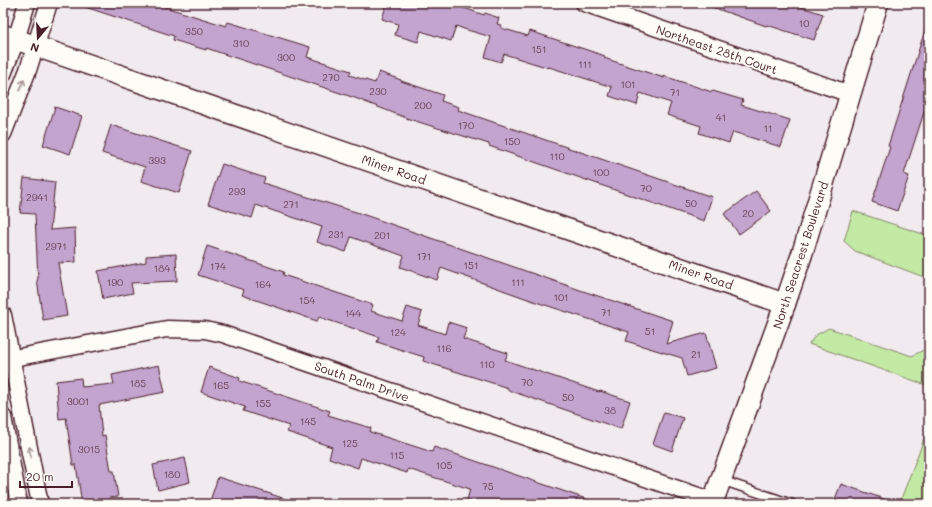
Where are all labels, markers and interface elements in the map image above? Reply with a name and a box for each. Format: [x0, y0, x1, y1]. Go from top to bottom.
house number: 10 [799, 16, 809, 30]
north arrow [18, 18, 58, 58]
street label: Northeast 28th Court [654, 21, 780, 77]
house number: 350 [185, 24, 203, 38]
house number: 310 [233, 36, 249, 50]
text: N [28, 40, 41, 56]
house number: 151 [532, 42, 546, 56]
house number: 300 [277, 50, 295, 64]
house number: 111 [578, 57, 592, 71]
house number: 270 [322, 70, 340, 84]
house number: 101 [620, 77, 636, 91]
one-way arrow [19, 79, 27, 91]
house number: 230 [369, 84, 387, 98]
house number: 71 [670, 85, 680, 99]
house number: 200 [414, 98, 432, 112]
house number: 41 [716, 110, 726, 124]
house number: 170 [458, 118, 474, 132]
house number: 11 [764, 121, 772, 135]
house number: 150 [504, 134, 520, 148]
house number: 110 [549, 149, 565, 163]
street label: Miner Road [360, 151, 429, 188]
house number: 393 [148, 153, 166, 167]
house number: 100 [593, 165, 609, 179]
street label: North Seacrest Boulevard [769, 179, 832, 331]
house number: 70 [640, 181, 652, 195]
house number: 293 [228, 184, 246, 198]
house number: 2941 [26, 190, 48, 204]
house number: 50 [685, 196, 697, 210]
house number: 271 [283, 197, 299, 211]
house number: 20 [742, 206, 754, 220]
house number: 231 [328, 227, 344, 241]
house number: 201 [374, 228, 390, 242]
house number: 2971 [45, 239, 67, 253]
house number: 171 [417, 249, 431, 263]
street label: Miner Road [667, 256, 736, 293]
house number: 151 [464, 258, 478, 272]
house number: 174 [210, 259, 226, 273]
house number: 184 [154, 261, 170, 275]
house number: 190 [107, 275, 123, 289]
house number: 111 [511, 275, 525, 289]
house number: 164 [255, 277, 271, 291]
house number: 101 [553, 290, 569, 304]
house number: 154 [299, 293, 315, 307]
house number: 71 [601, 305, 611, 319]
house number: 144 [345, 306, 361, 320]
house number: 51 [645, 324, 655, 338]
house number: 124 [390, 325, 406, 339]
house number: 116 [437, 341, 451, 355]
house number: 21 [691, 347, 701, 361]
street label: South Palm Drive [312, 357, 412, 405]
house number: 110 [479, 357, 495, 371]
house number: 70 [521, 375, 533, 389]
house number: 185 [130, 376, 146, 390]
house number: 165 [213, 378, 229, 392]
house number: 50 [562, 390, 574, 404]
house number: 3001 [67, 394, 89, 408]
house number: 155 [255, 396, 271, 410]
house number: 38 [604, 403, 616, 417]
house number: 145 [300, 414, 316, 428]
house number: 125 [342, 436, 358, 450]
house number: 3015 [78, 442, 100, 456]
one-way arrow [26, 446, 34, 459]
house number: 115 [390, 448, 405, 462]
house number: 105 [436, 458, 452, 472]
scale bar [20, 463, 72, 489]
house number: 180 [164, 467, 180, 481]
text: 20 m [26, 468, 54, 484]
house number: 75 [482, 479, 494, 493]

